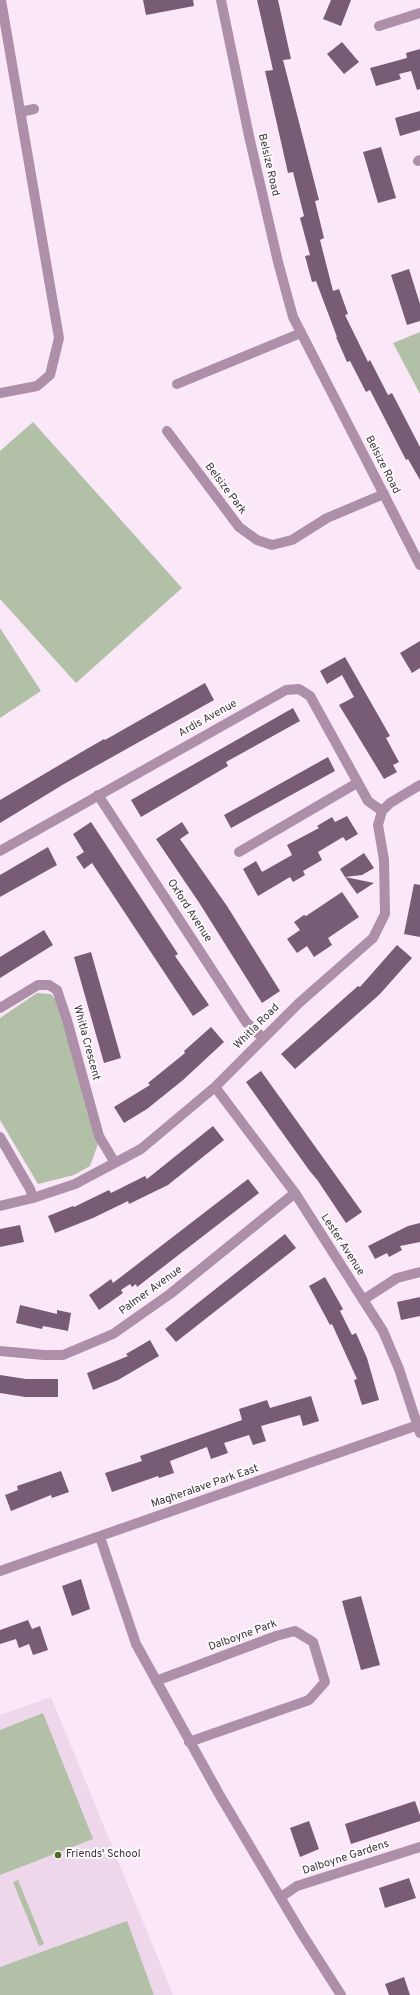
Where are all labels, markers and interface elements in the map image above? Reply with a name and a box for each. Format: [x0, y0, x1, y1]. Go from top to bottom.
street label: Belsize Road [254, 133, 282, 197]
street label: Belsize Road [362, 434, 402, 496]
street label: Belsize Park [201, 461, 249, 517]
street label: Ardis Avenue [176, 697, 240, 741]
street label: Oxford Avenue [164, 877, 214, 945]
street label: Whitla Road [232, 1002, 282, 1052]
street label: Whitla Crescent [70, 1004, 102, 1082]
street label: Lester Avenue [317, 1212, 367, 1278]
street label: Palmer Avenue [117, 1264, 185, 1318]
street label: Magheralave Park East [150, 1462, 260, 1512]
street label: Dalboyne Park [207, 1618, 279, 1654]
street label: Dalboyne Gardens [301, 1838, 391, 1878]
place label: Friends' School [66, 1848, 141, 1862]
marker: Friends' School [53, 1850, 63, 1860]

